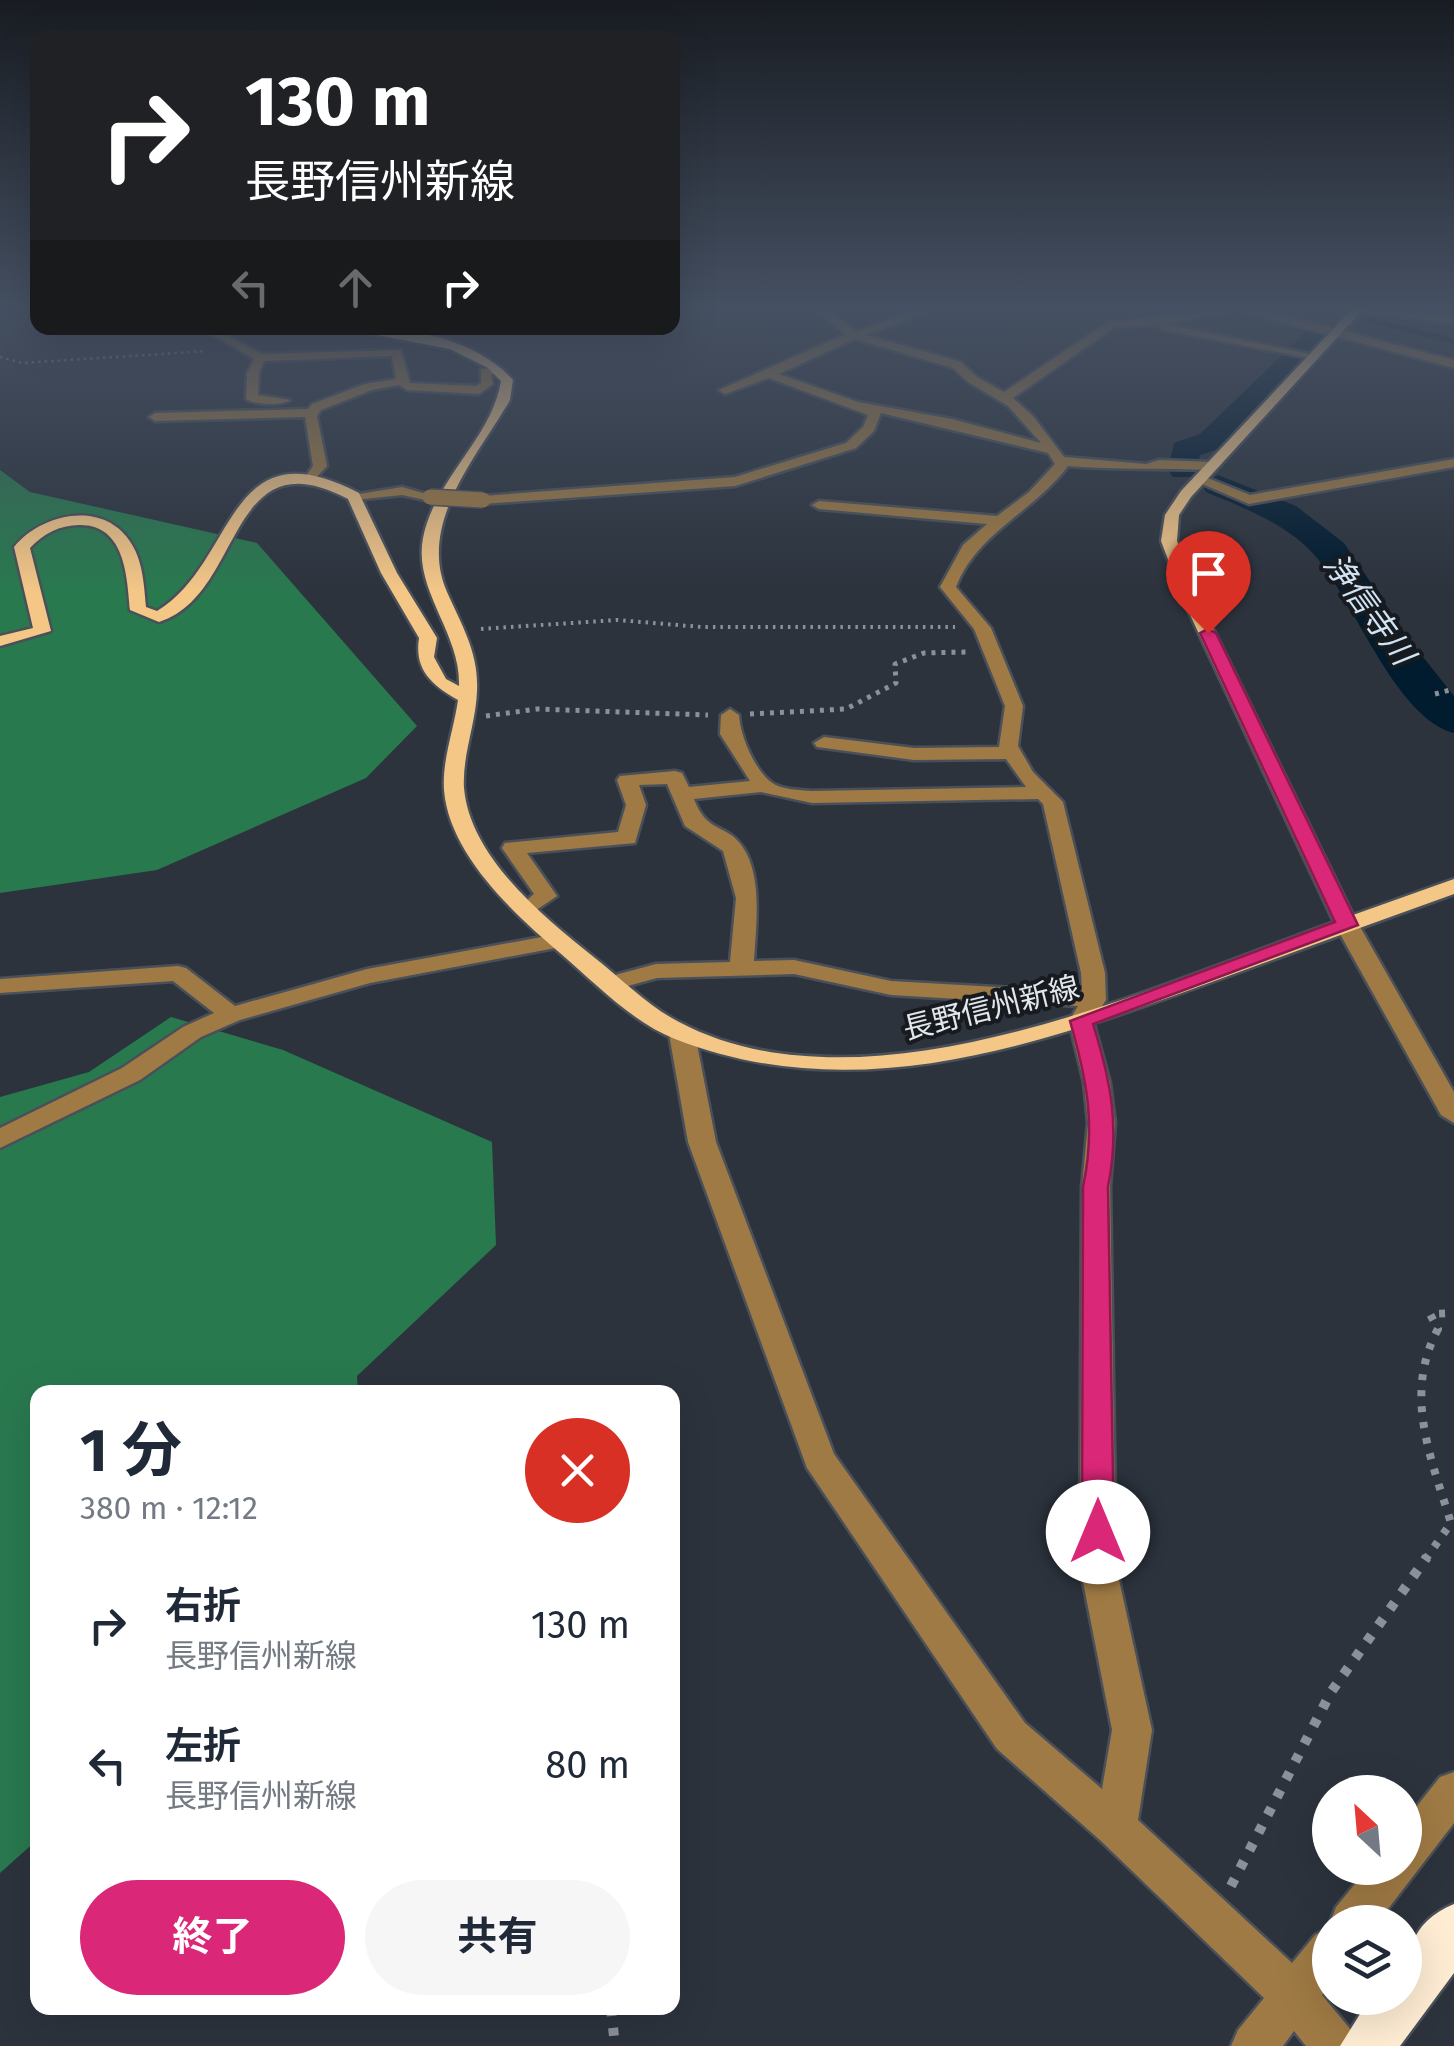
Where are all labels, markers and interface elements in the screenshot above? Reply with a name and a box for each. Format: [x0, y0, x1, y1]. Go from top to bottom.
text: 130 m [245, 60, 431, 144]
icon: right [80, 70, 210, 200]
text: 長野信州新線 [245, 155, 515, 209]
icon: left [223, 260, 278, 315]
icon: ahead [328, 260, 383, 315]
icon: right [433, 260, 488, 315]
pin [1166, 531, 1251, 634]
icon: arrive [1181, 546, 1236, 601]
water label: 浄信寺川 [1316, 546, 1424, 674]
street label: 長野信州新線 [899, 969, 1083, 1047]
text: 1 分 [80, 1415, 182, 1487]
button: close [525, 1418, 630, 1523]
position arrow [1046, 1480, 1150, 1584]
text: 380 m · 12:12 [80, 1489, 258, 1527]
text: 右折 [165, 1583, 241, 1629]
icon: right [80, 1598, 135, 1653]
text: 130 m [531, 1602, 630, 1648]
text: 長野信州新線 [165, 1637, 357, 1675]
text: 左折 [165, 1723, 241, 1769]
icon: left [80, 1738, 135, 1793]
text: 80 m [545, 1742, 630, 1788]
north arrow [1312, 1775, 1422, 1885]
map controls [1312, 1775, 1422, 2015]
text: 長野信州新線 [165, 1777, 357, 1815]
button: 終了 [80, 1880, 345, 1995]
button: 共有 [365, 1880, 630, 1995]
button: layers [1312, 1905, 1422, 2015]

